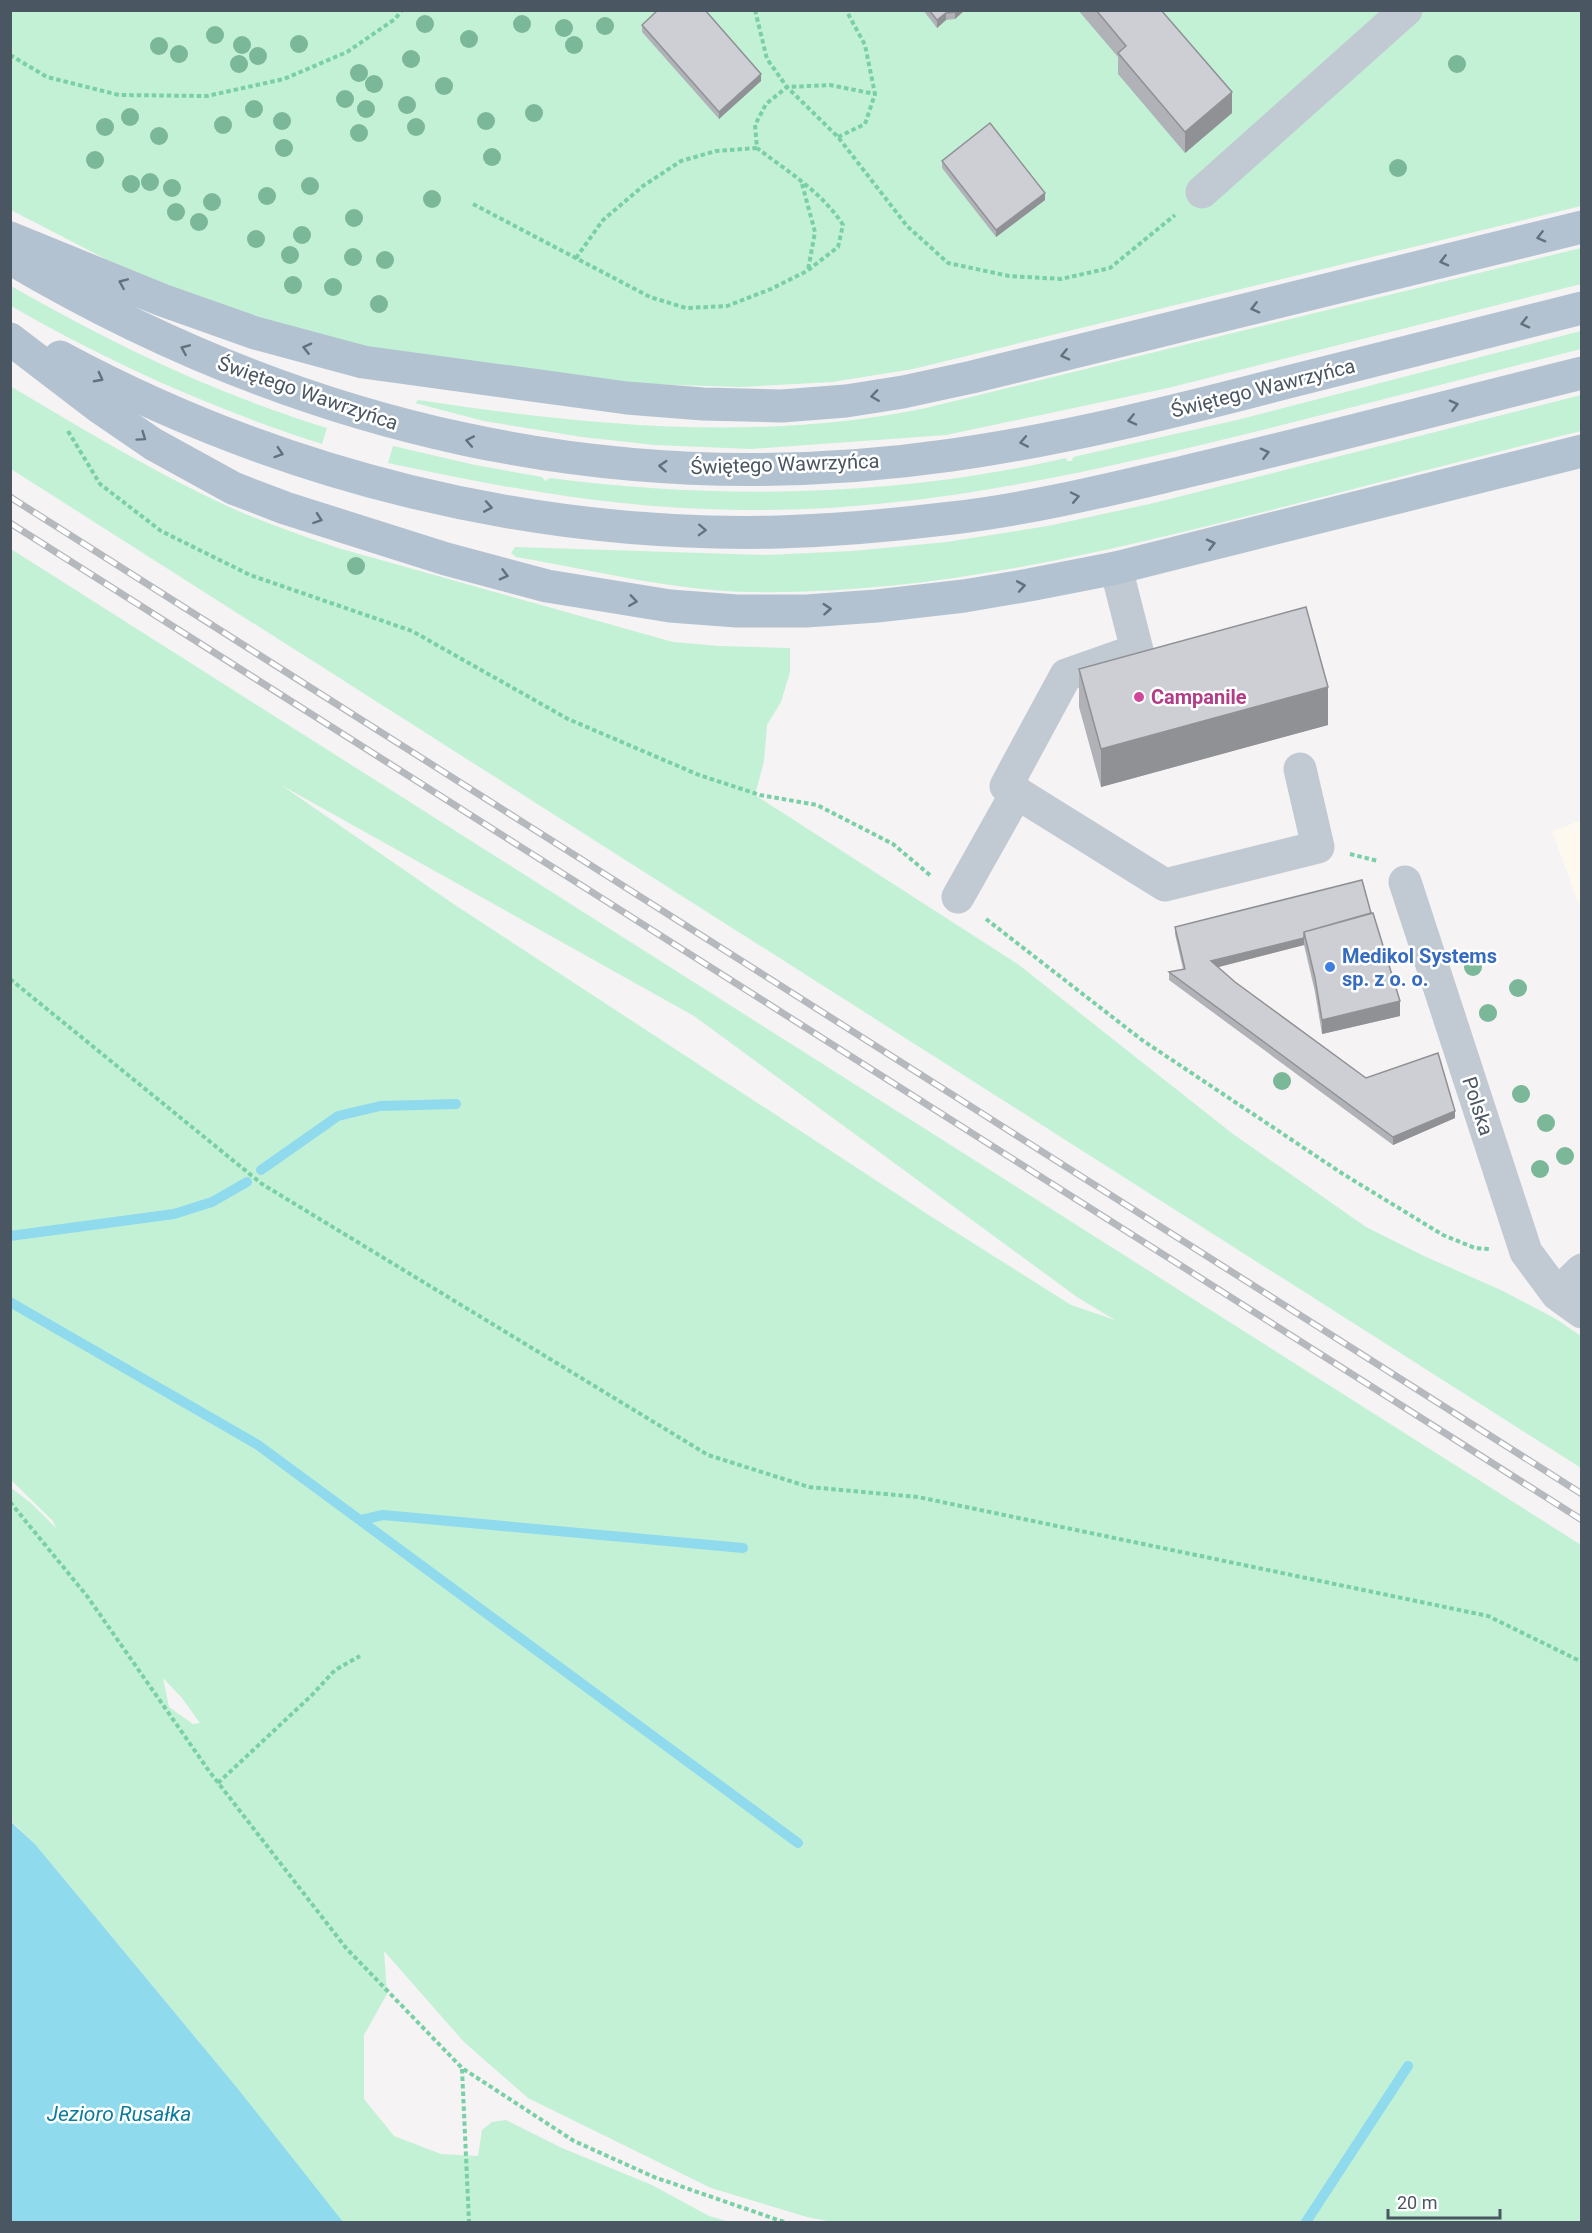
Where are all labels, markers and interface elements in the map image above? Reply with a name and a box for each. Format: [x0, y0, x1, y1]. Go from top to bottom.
one-way arrow [1536, 230, 1546, 243]
one-way arrow [1439, 254, 1449, 267]
one-way arrow [118, 278, 129, 290]
one-way arrow [1250, 301, 1260, 314]
one-way arrow [1520, 315, 1530, 328]
one-way arrow [302, 343, 312, 356]
one-way arrow [180, 344, 191, 356]
one-way arrow [1060, 348, 1070, 361]
street label: Świętego Wawrzyńca [215, 351, 401, 435]
street label: Świętego Wawrzyńca [1168, 353, 1358, 423]
one-way arrow [93, 371, 103, 382]
one-way arrow [870, 390, 879, 402]
one-way arrow [1449, 400, 1459, 413]
one-way arrow [1127, 413, 1137, 426]
one-way arrow [135, 430, 146, 441]
one-way arrow [465, 435, 475, 448]
one-way arrow [1019, 435, 1029, 448]
one-way arrow [273, 446, 284, 458]
one-way arrow [1260, 448, 1270, 461]
street label: Świętego Wawrzyńca [690, 449, 880, 479]
one-way arrow [658, 460, 668, 473]
one-way arrow [1070, 491, 1080, 504]
one-way arrow [483, 501, 492, 513]
one-way arrow [312, 512, 323, 524]
one-way arrow [698, 524, 707, 536]
one-way arrow [1206, 539, 1216, 552]
one-way arrow [499, 568, 509, 580]
one-way arrow [1016, 581, 1025, 593]
one-way arrow [628, 595, 637, 607]
one-way arrow [823, 603, 832, 616]
place label: Campanile [1151, 685, 1247, 709]
marker: Campanile [1132, 690, 1146, 704]
place label: Medikol Systems sp. z o. o. [1342, 944, 1497, 991]
marker: Medikol Systems sp. z o. o. [1323, 960, 1337, 974]
street label: Polska [1457, 1074, 1499, 1138]
water label: Jezioro Rusałka [47, 2102, 191, 2126]
scale bar [1388, 2182, 1500, 2220]
text: 20 m [1397, 2192, 1437, 2213]

